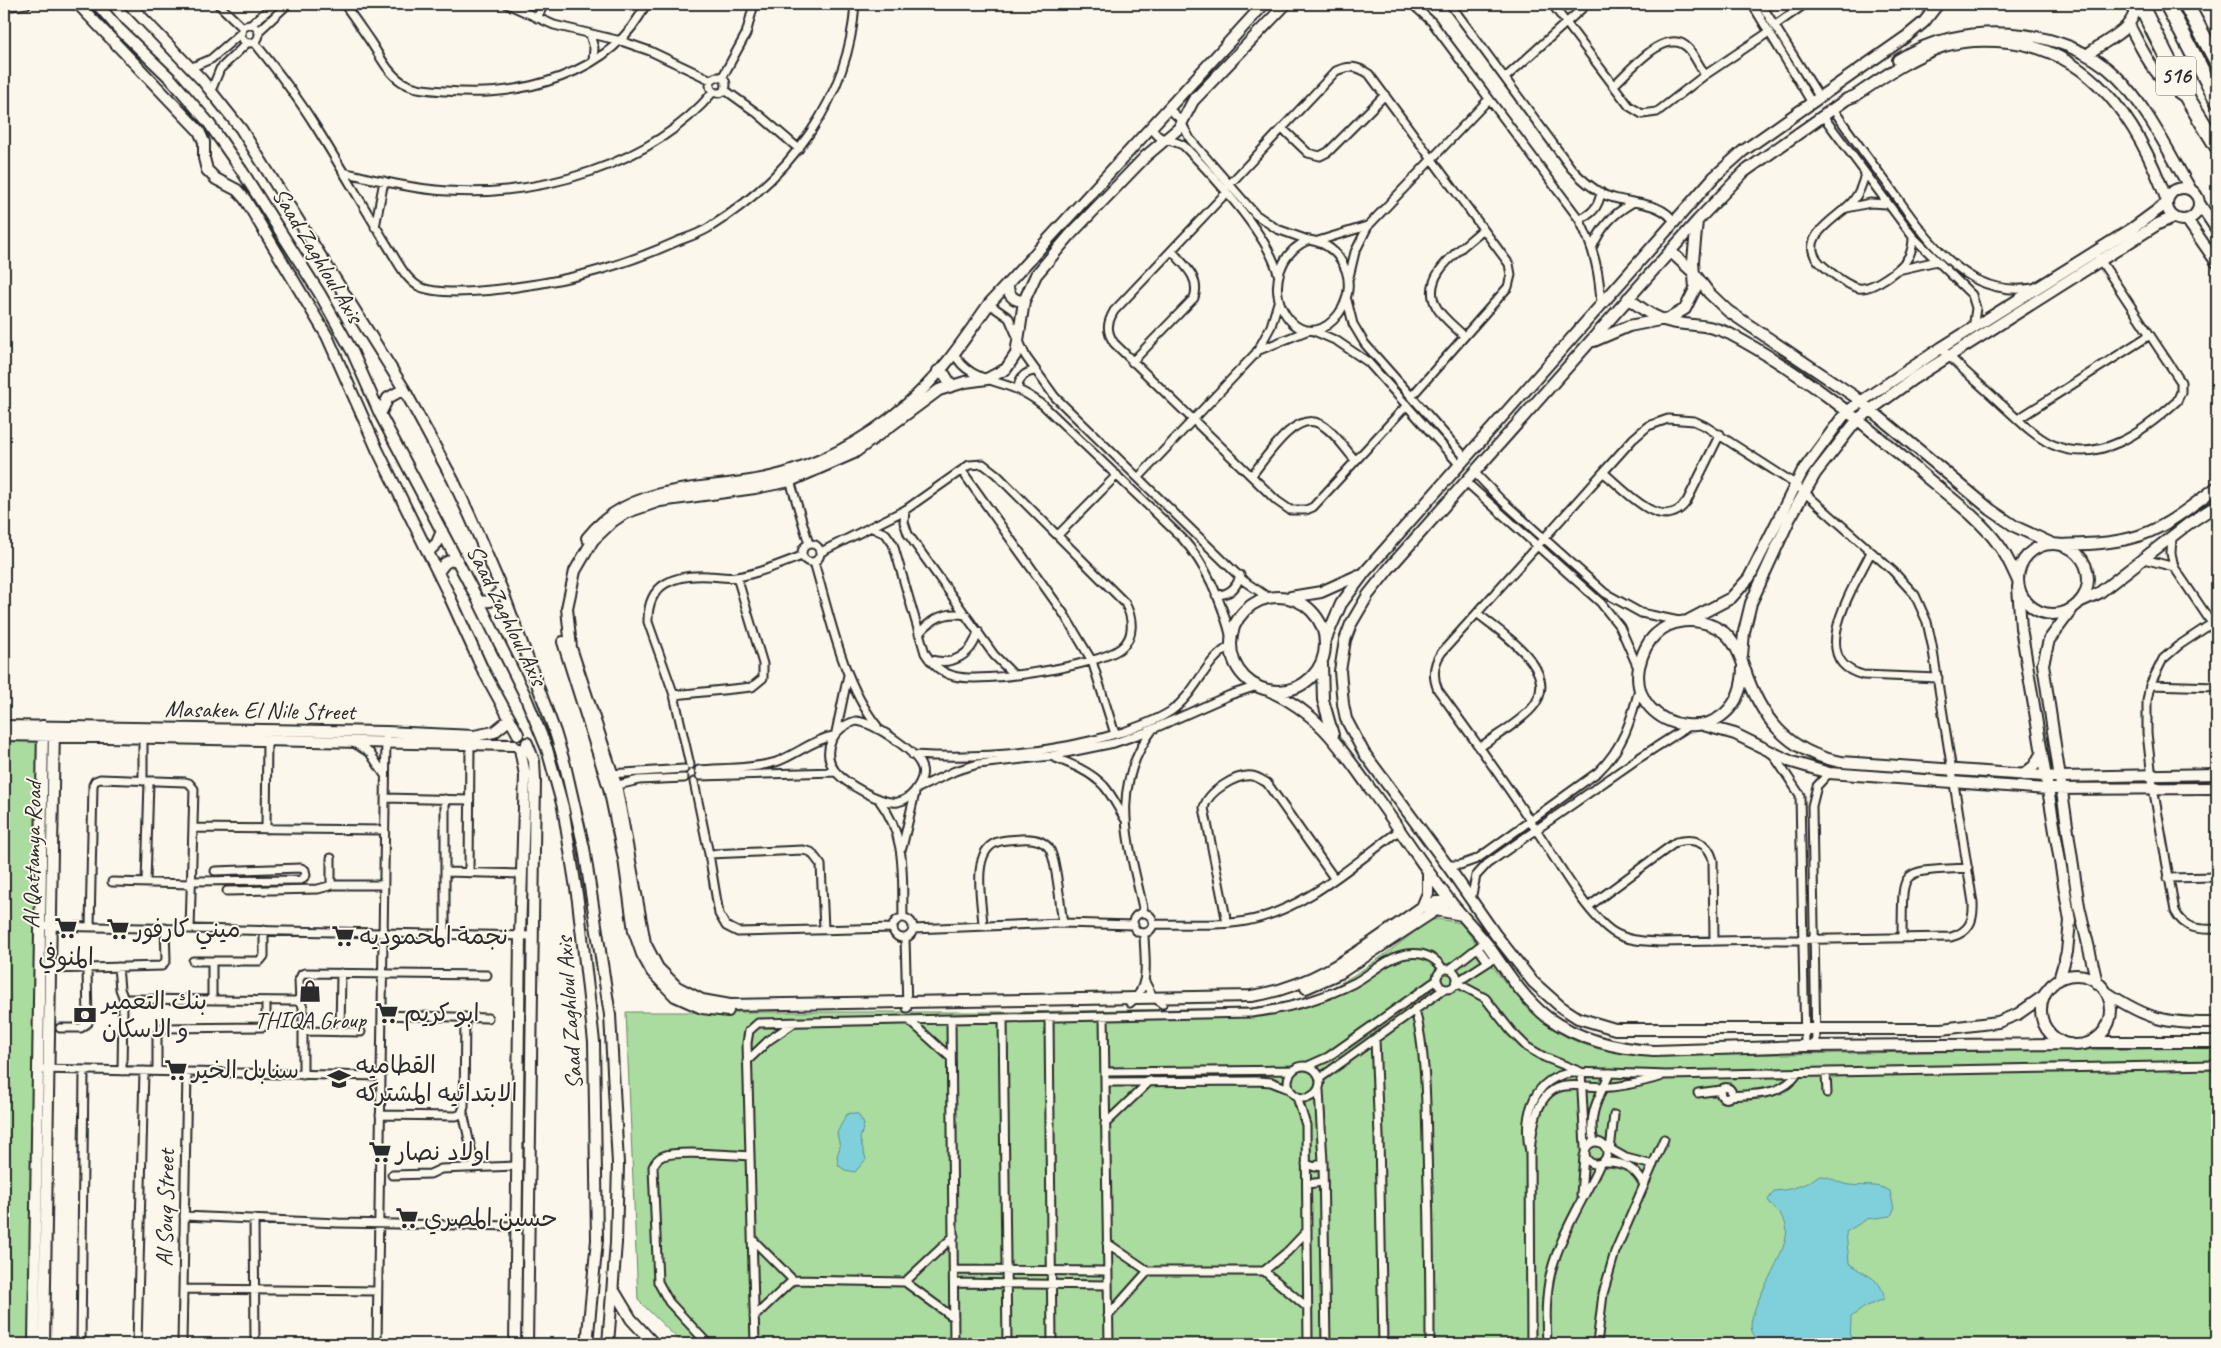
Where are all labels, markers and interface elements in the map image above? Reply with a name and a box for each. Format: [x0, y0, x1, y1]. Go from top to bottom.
road number: 516 [2156, 56, 2196, 96]
street label: Saad Zaghloul Axis [266, 182, 372, 331]
street label: Saad Zaghloul Axis [460, 540, 555, 693]
street label: Masaken El Nile Street [165, 693, 357, 727]
street label: Al Qattamya Road [16, 777, 48, 929]
place label: ميني كارفور [132, 914, 240, 950]
supermarket icon: المنوفي [53, 915, 79, 941]
supermarket icon: ميني كارفور [105, 916, 131, 942]
place label: نجمة المحموديه [359, 921, 508, 951]
supermarket icon: نجمة المحموديه [330, 923, 356, 949]
street label: Saad Zaghloul Axis [549, 933, 589, 1090]
place label: المنوفي [38, 942, 94, 974]
shop icon: THIQA Group [297, 978, 323, 1004]
place label: بنك التعمير و الاسكان [100, 986, 207, 1044]
place label: ابو كريم [404, 998, 479, 1031]
supermarket icon: ابو كريم [374, 1000, 400, 1026]
bank icon: بنك التعمير و الاسكان [72, 1002, 98, 1028]
place label: THIQA Group [254, 1005, 368, 1035]
place label: القطاميه الابتدائيه المشتركه [356, 1050, 517, 1108]
place label: سنابل الخير [190, 1055, 299, 1085]
supermarket icon: سنابل الخير [163, 1057, 189, 1083]
school or university icon: القطاميه الابتدائيه المشتركه [326, 1066, 352, 1092]
place label: اولاد نصار [394, 1137, 490, 1167]
supermarket icon: اولاد نصار [367, 1139, 393, 1165]
street label: Al Souq Street [149, 1147, 181, 1267]
place label: حسين المصري [424, 1203, 558, 1235]
supermarket icon: حسين المصري [394, 1205, 420, 1231]

